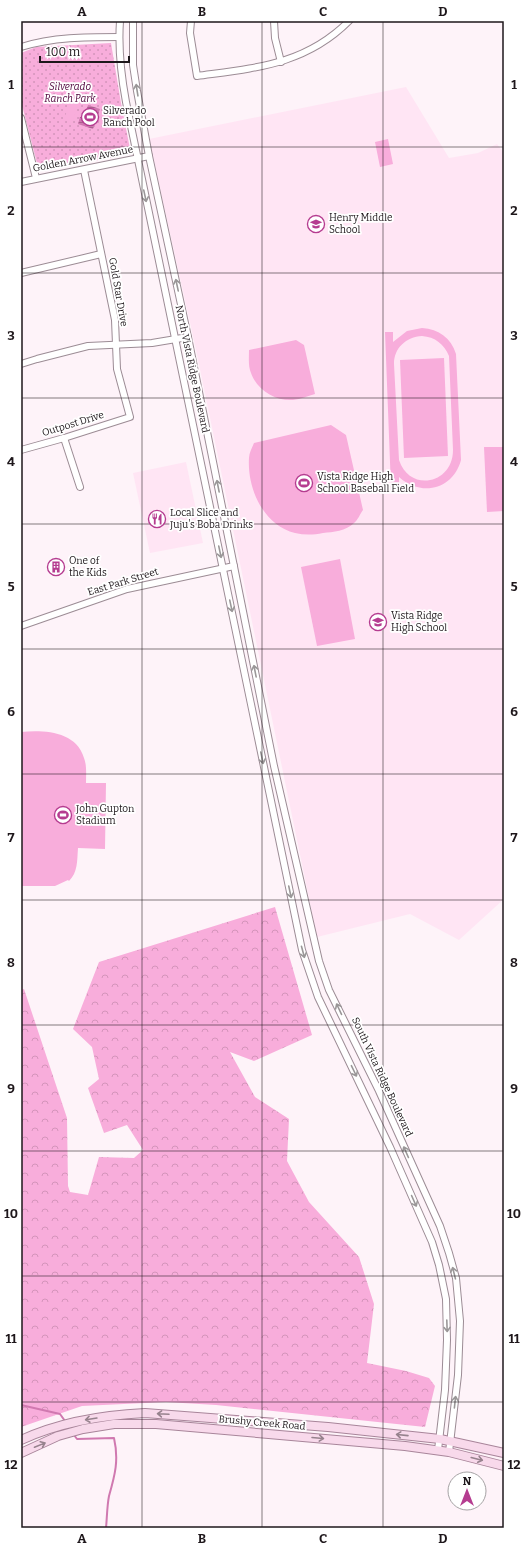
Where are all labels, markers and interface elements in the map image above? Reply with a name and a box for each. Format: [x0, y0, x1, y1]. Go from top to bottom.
text: A [77, 4, 87, 19]
text: B [198, 4, 206, 19]
text: C [319, 4, 327, 19]
text: D [438, 4, 448, 19]
scale bar [40, 38, 129, 64]
text: 100 m [46, 45, 81, 59]
text: 1 [8, 77, 14, 92]
text: 1 [511, 77, 517, 92]
park label: Silverado Ranch Park [44, 81, 96, 105]
one-way arrow [132, 84, 140, 97]
place label: Silverado Ranch Pool [103, 105, 155, 129]
sports icon: Silverado Ranch Pool [80, 107, 100, 127]
street label: Golden Arrow Avenue [32, 143, 134, 175]
one-way arrow [142, 190, 150, 203]
text: 2 [7, 203, 15, 218]
text: 2 [510, 203, 518, 218]
place label: Henry Middle School [329, 212, 393, 236]
school or university icon: Henry Middle School [306, 214, 326, 234]
street label: Gold Star Drive [106, 257, 130, 327]
one-way arrow [172, 279, 180, 292]
street label: North Vista Ridge Boulevard [173, 304, 211, 434]
text: 3 [7, 328, 15, 343]
text: 3 [510, 328, 518, 343]
street label: Outpost Drive [41, 409, 105, 439]
text: 4 [7, 454, 15, 469]
text: 4 [510, 454, 518, 469]
place label: Vista Ridge High School Baseball Field [317, 471, 414, 495]
sports icon: Vista Ridge High School Baseball Field [294, 473, 314, 493]
one-way arrow [213, 480, 221, 493]
place label: Local Slice and Juju's Boba Drinks [169, 507, 253, 531]
restaurant icon: Local Slice and Juju's Boba Drinks [147, 509, 167, 529]
one-way arrow [216, 545, 224, 558]
place label: One of the Kids [69, 555, 107, 579]
building icon: One of the Kids [46, 557, 66, 577]
street label: East Park Street [86, 565, 160, 598]
text: 5 [7, 579, 15, 594]
text: 5 [510, 579, 518, 594]
one-way arrow [227, 599, 235, 612]
place label: Vista Ridge High School [391, 610, 447, 634]
school or university icon: Vista Ridge High School [368, 612, 388, 632]
one-way arrow [251, 665, 259, 678]
text: 6 [7, 704, 15, 719]
text: 6 [510, 704, 518, 719]
one-way arrow [258, 751, 266, 764]
place label: John Gupton Stadium [75, 803, 135, 827]
sports icon: John Gupton Stadium [53, 805, 73, 825]
text: 7 [8, 830, 15, 845]
text: 7 [511, 830, 518, 845]
one-way arrow [286, 885, 294, 898]
one-way arrow [299, 945, 307, 958]
text: 8 [7, 955, 15, 970]
text: 8 [510, 955, 518, 970]
one-way arrow [335, 1004, 342, 1016]
street label: South Vista Ridge Boulevard [349, 1015, 415, 1139]
one-way arrow [351, 1065, 358, 1077]
text: 9 [7, 1081, 15, 1096]
text: 9 [510, 1081, 518, 1096]
one-way arrow [402, 1147, 409, 1159]
one-way arrow [411, 1195, 418, 1207]
text: 10 [4, 1206, 18, 1221]
text: 10 [507, 1206, 521, 1221]
one-way arrow [450, 1267, 458, 1280]
one-way arrow [443, 1319, 451, 1332]
text: 11 [5, 1331, 17, 1346]
text: 11 [508, 1331, 520, 1346]
one-way arrow [452, 1396, 459, 1409]
one-way arrow [157, 1410, 170, 1417]
street label: Brushy Creek Road [218, 1413, 306, 1433]
one-way arrow [85, 1415, 98, 1423]
one-way arrow [396, 1432, 409, 1439]
one-way arrow [311, 1434, 324, 1441]
one-way arrow [33, 1440, 45, 1448]
one-way arrow [470, 1455, 483, 1463]
text: 12 [5, 1457, 17, 1472]
text: 12 [508, 1457, 520, 1472]
north arrow [447, 1471, 487, 1511]
text: N [463, 1475, 472, 1488]
text: A [77, 1531, 87, 1546]
text: B [198, 1531, 206, 1546]
text: C [319, 1531, 327, 1546]
text: D [438, 1531, 448, 1546]

